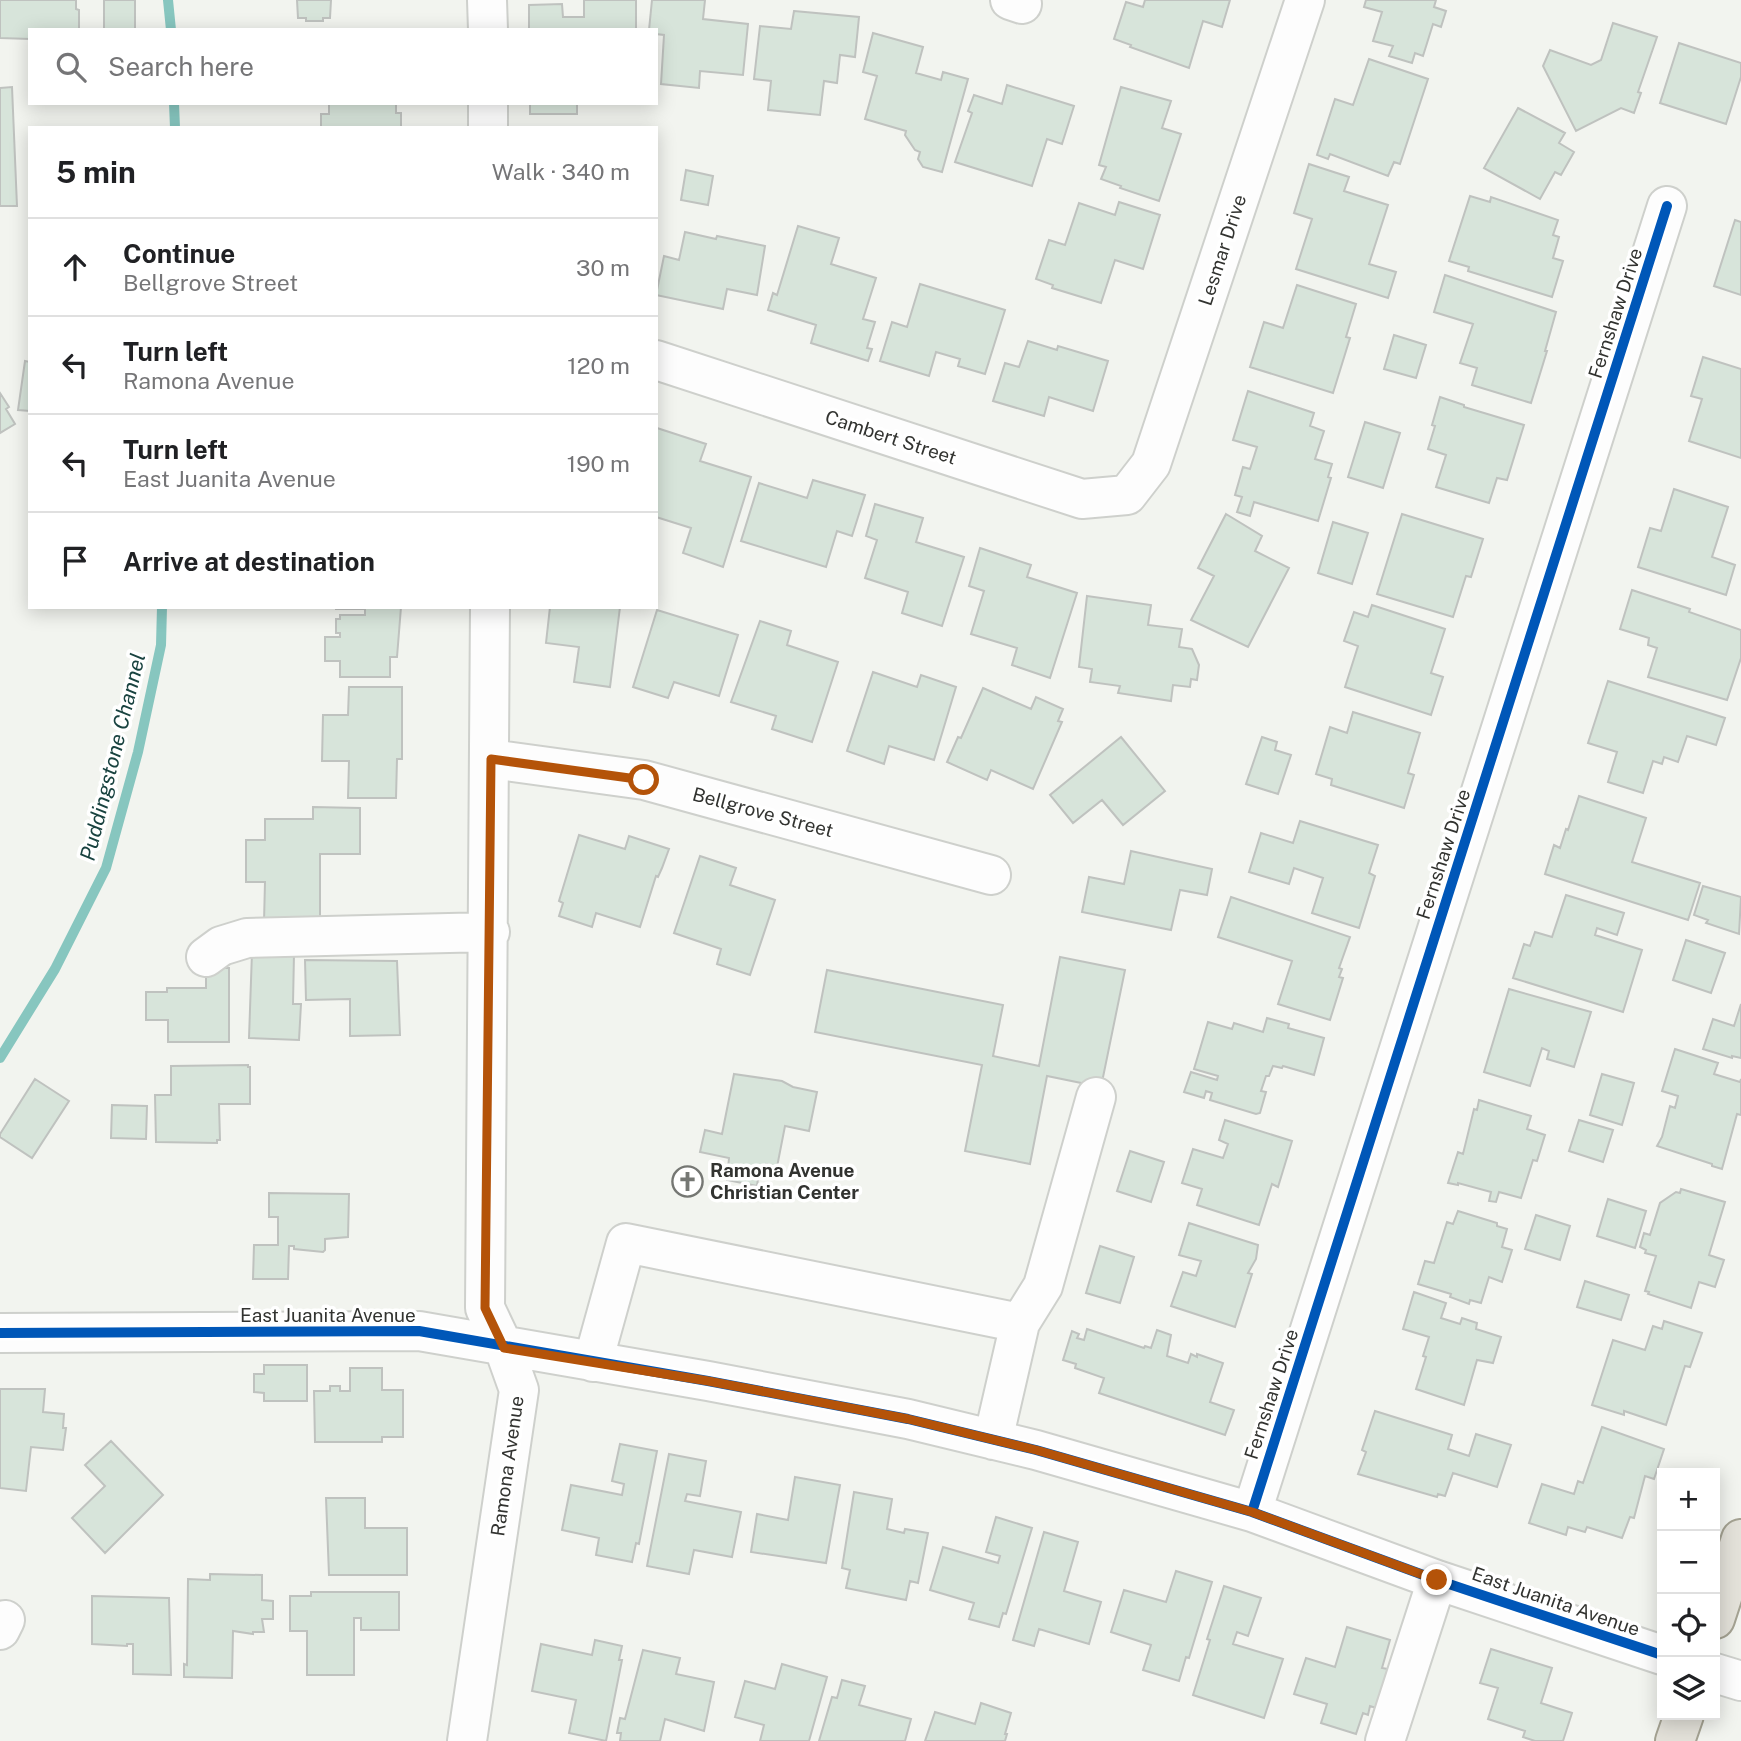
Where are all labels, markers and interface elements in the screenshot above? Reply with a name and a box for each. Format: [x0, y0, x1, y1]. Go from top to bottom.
search box [28, 28, 658, 105]
icon: search [52, 48, 90, 86]
text: Search here [108, 51, 254, 82]
text: 5 min [56, 154, 136, 190]
text: Walk · 340 m [492, 158, 630, 185]
street label: Lesmar Drive [1194, 192, 1250, 308]
text: Continue [123, 238, 235, 269]
street label: Fernshaw Drive [1584, 245, 1646, 381]
icon: ahead [56, 248, 94, 286]
text: 30 m [576, 254, 630, 281]
text: Bellgrove Street [123, 269, 298, 296]
text: Turn left [123, 336, 228, 367]
icon: left [56, 346, 94, 384]
text: 120 m [567, 352, 630, 379]
text: Ramona Avenue [123, 367, 294, 394]
street label: Cambert Street [823, 405, 959, 469]
text: Turn left [123, 434, 228, 465]
icon: left [56, 444, 94, 482]
text: 190 m [567, 450, 630, 477]
text: East Juanita Avenue [123, 465, 336, 492]
icon: arrive [56, 542, 94, 580]
text: Arrive at destination [123, 546, 375, 577]
water label: Puddingstone Channel [75, 650, 150, 863]
route start [628, 764, 659, 795]
street label: Bellgrove Street [690, 783, 836, 841]
street label: Fernshaw Drive [1412, 786, 1474, 922]
place label: Ramona Avenue Christian Center [710, 1159, 859, 1203]
church icon: Ramona Avenue Christian Center [670, 1164, 704, 1198]
street label: East Juanita Avenue [240, 1304, 416, 1326]
street label: Fernshaw Drive [1240, 1326, 1302, 1462]
street label: Ramona Avenue [486, 1394, 528, 1538]
map controls [1657, 1468, 1720, 1720]
button: + [1657, 1468, 1720, 1531]
button: − [1657, 1531, 1720, 1594]
street label: East Juanita Avenue [1469, 1562, 1643, 1640]
route end [1421, 1564, 1452, 1595]
button: locate [1657, 1594, 1720, 1657]
button: layers [1657, 1657, 1720, 1720]

